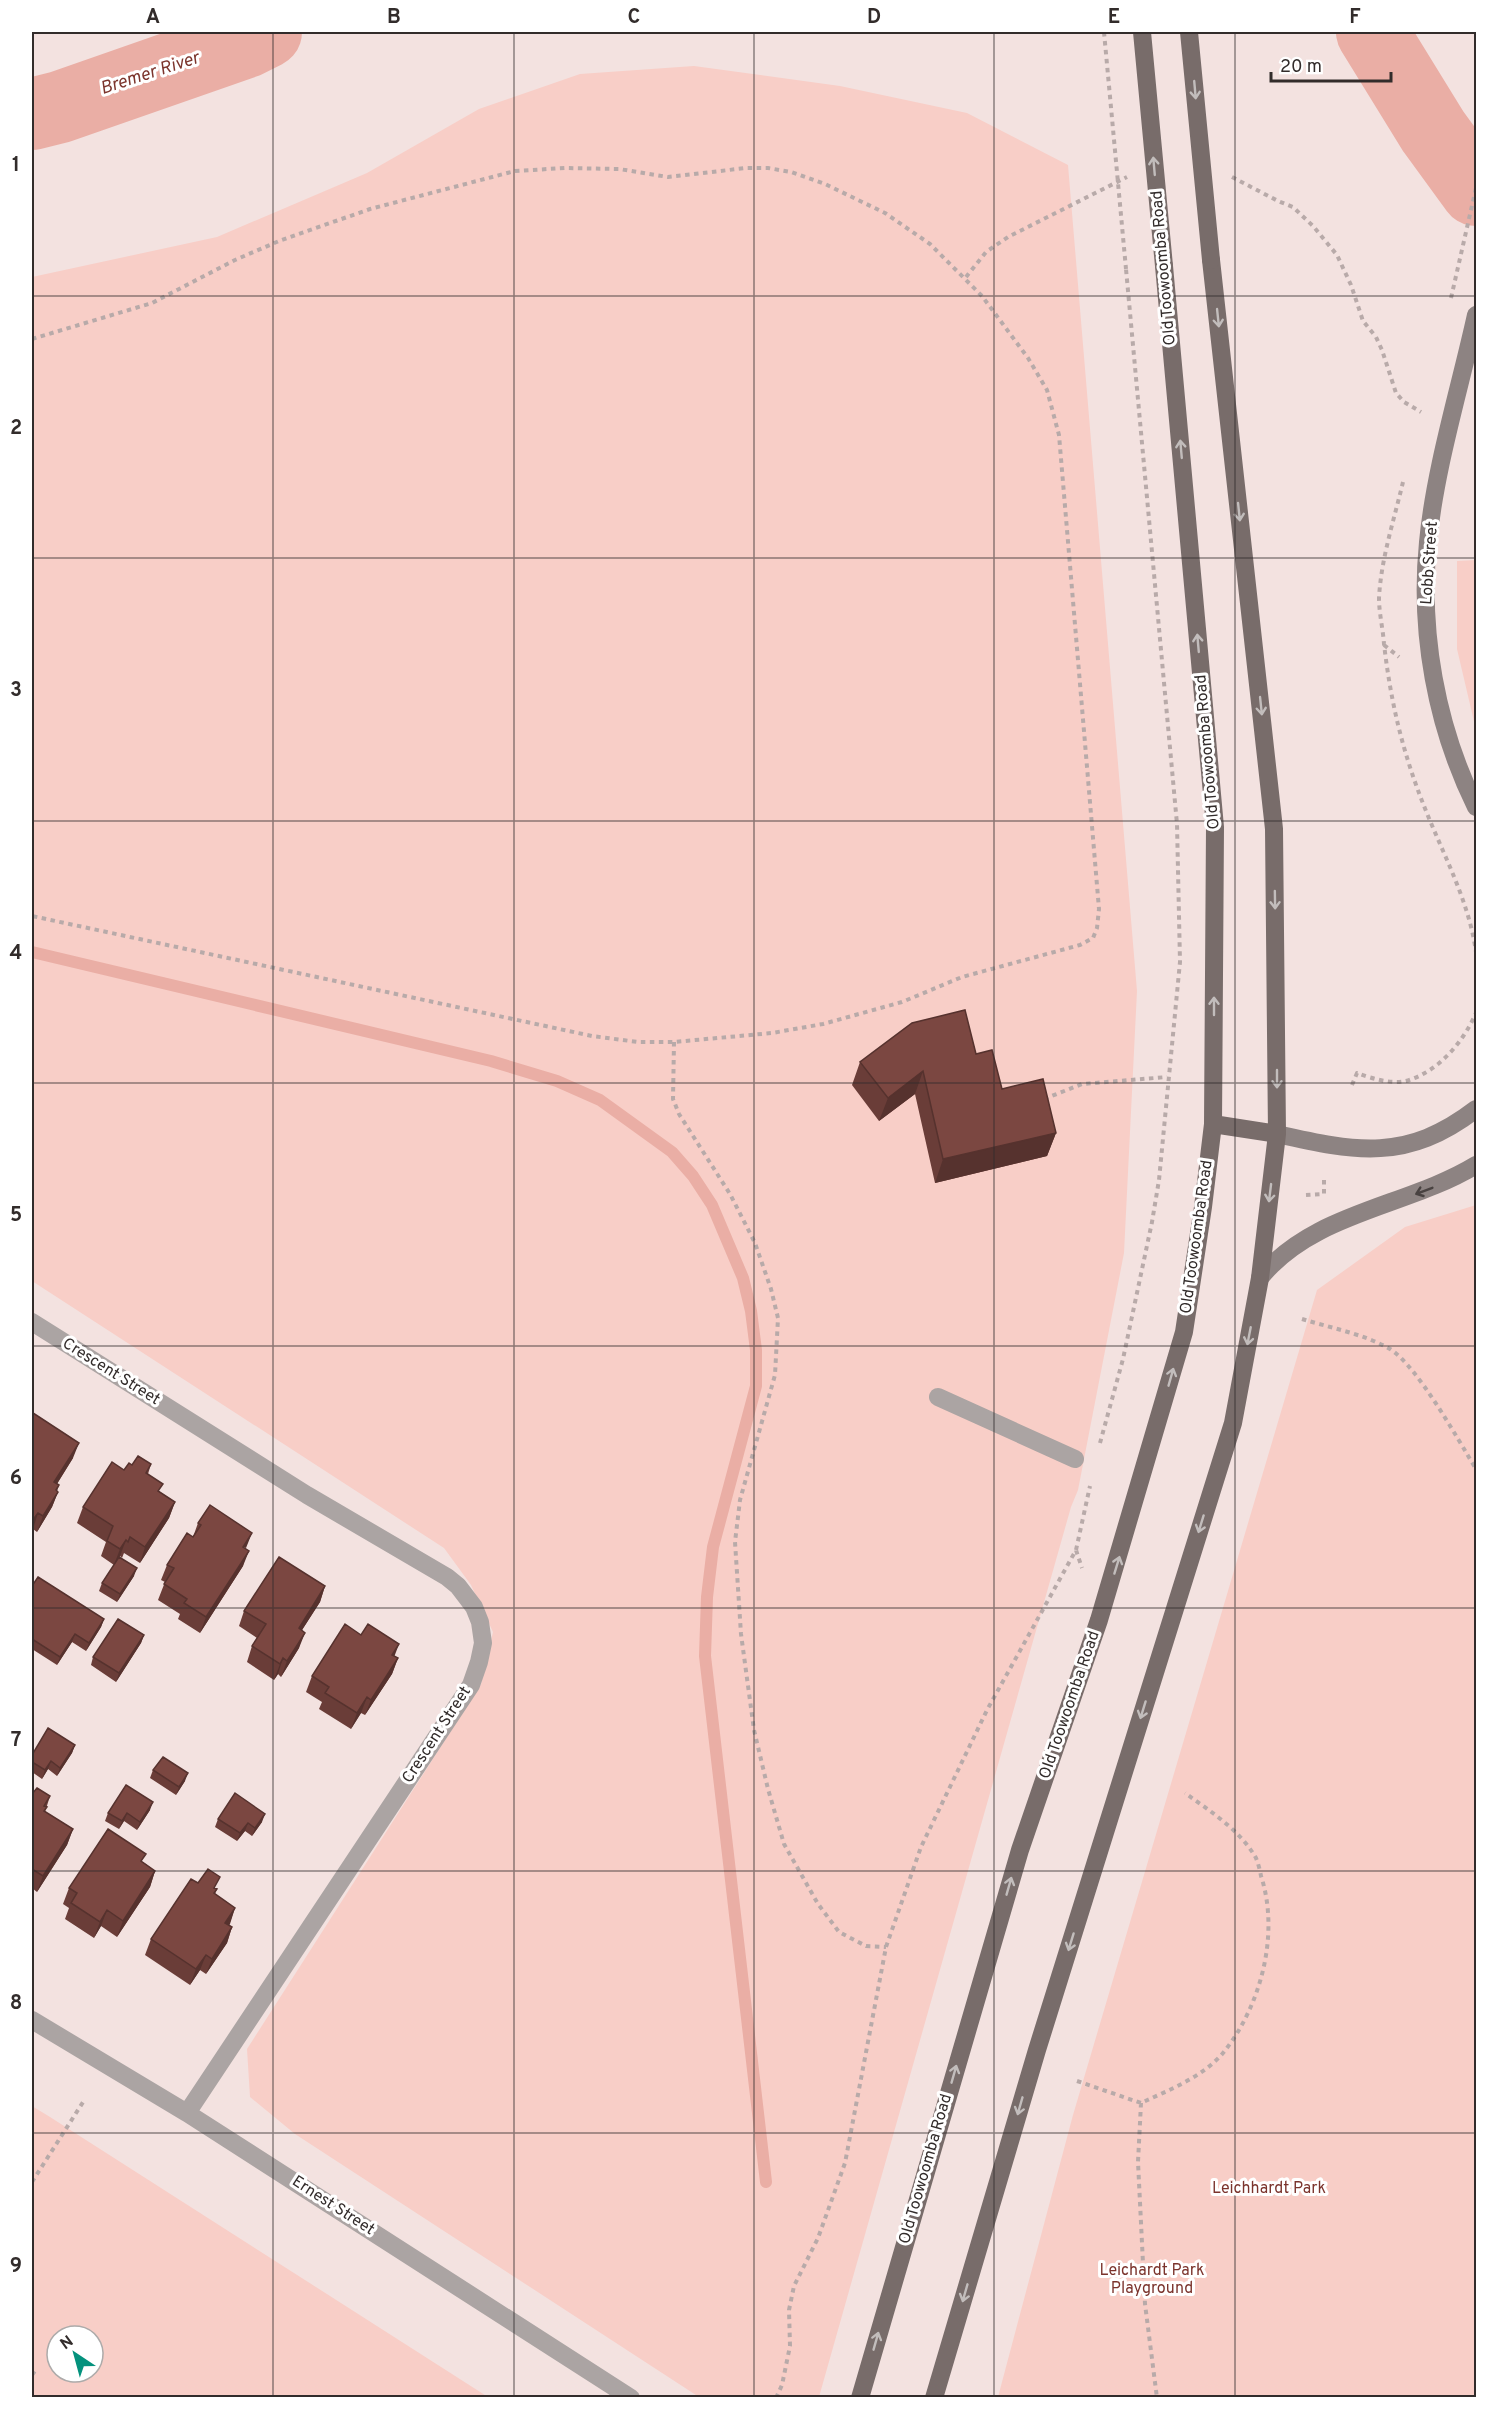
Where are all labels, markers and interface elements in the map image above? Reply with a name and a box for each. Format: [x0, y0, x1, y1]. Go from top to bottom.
text: A [146, 5, 160, 31]
text: B [387, 5, 401, 31]
text: C [628, 5, 640, 31]
text: D [867, 5, 881, 31]
text: E [1108, 5, 1120, 31]
text: F [1349, 5, 1361, 31]
scale bar [1271, 45, 1391, 83]
water label: Bremer River [97, 46, 205, 101]
text: 20 m [1280, 56, 1322, 79]
one-way arrow [1190, 79, 1201, 99]
text: 1 [12, 153, 20, 179]
one-way arrow [1148, 156, 1159, 176]
street label: Old Toowoomba Road [1147, 190, 1181, 346]
one-way arrow [1212, 308, 1223, 328]
text: 2 [10, 416, 22, 442]
one-way arrow [1175, 440, 1186, 460]
one-way arrow [1234, 502, 1245, 521]
street label: Lobb Street [1417, 521, 1443, 605]
one-way arrow [1193, 634, 1204, 654]
street label: Old Toowoomba Road [1191, 674, 1225, 830]
text: 3 [10, 678, 22, 704]
one-way arrow [1255, 695, 1266, 715]
one-way arrow [1269, 890, 1281, 910]
text: 4 [10, 941, 22, 967]
one-way arrow [1208, 996, 1220, 1016]
one-way arrow [1271, 1069, 1283, 1089]
street label: Old Toowoomba Road [1176, 1159, 1218, 1315]
one-way arrow [1265, 1182, 1276, 1202]
one-way arrow [1415, 1186, 1434, 1197]
text: 5 [10, 1203, 22, 1229]
one-way arrow [1243, 1325, 1254, 1345]
street label: Crescent Street [58, 1334, 164, 1410]
one-way arrow [1166, 1368, 1177, 1387]
text: 6 [10, 1466, 22, 1492]
one-way arrow [1195, 1514, 1206, 1533]
one-way arrow [1112, 1556, 1123, 1575]
street label: Old Toowoomba Road [1035, 1628, 1105, 1782]
street label: Crescent Street [398, 1683, 476, 1787]
one-way arrow [1137, 1700, 1148, 1719]
text: 7 [11, 1728, 21, 1754]
one-way arrow [1004, 1877, 1015, 1896]
one-way arrow [1065, 1932, 1076, 1951]
text: 8 [10, 1991, 22, 2017]
one-way arrow [949, 2064, 960, 2083]
street label: Old Toowoomba Road [895, 2092, 957, 2246]
one-way arrow [1014, 2096, 1025, 2115]
street label: Ernest Street [288, 2172, 378, 2240]
park label: Leichhardt Park [1212, 2179, 1326, 2199]
text: 9 [10, 2254, 22, 2280]
park label: Leichardt Park Playground [1100, 2261, 1204, 2299]
one-way arrow [959, 2283, 970, 2302]
north arrow [45, 2324, 105, 2384]
text: N [57, 2332, 78, 2355]
one-way arrow [871, 2332, 882, 2351]

